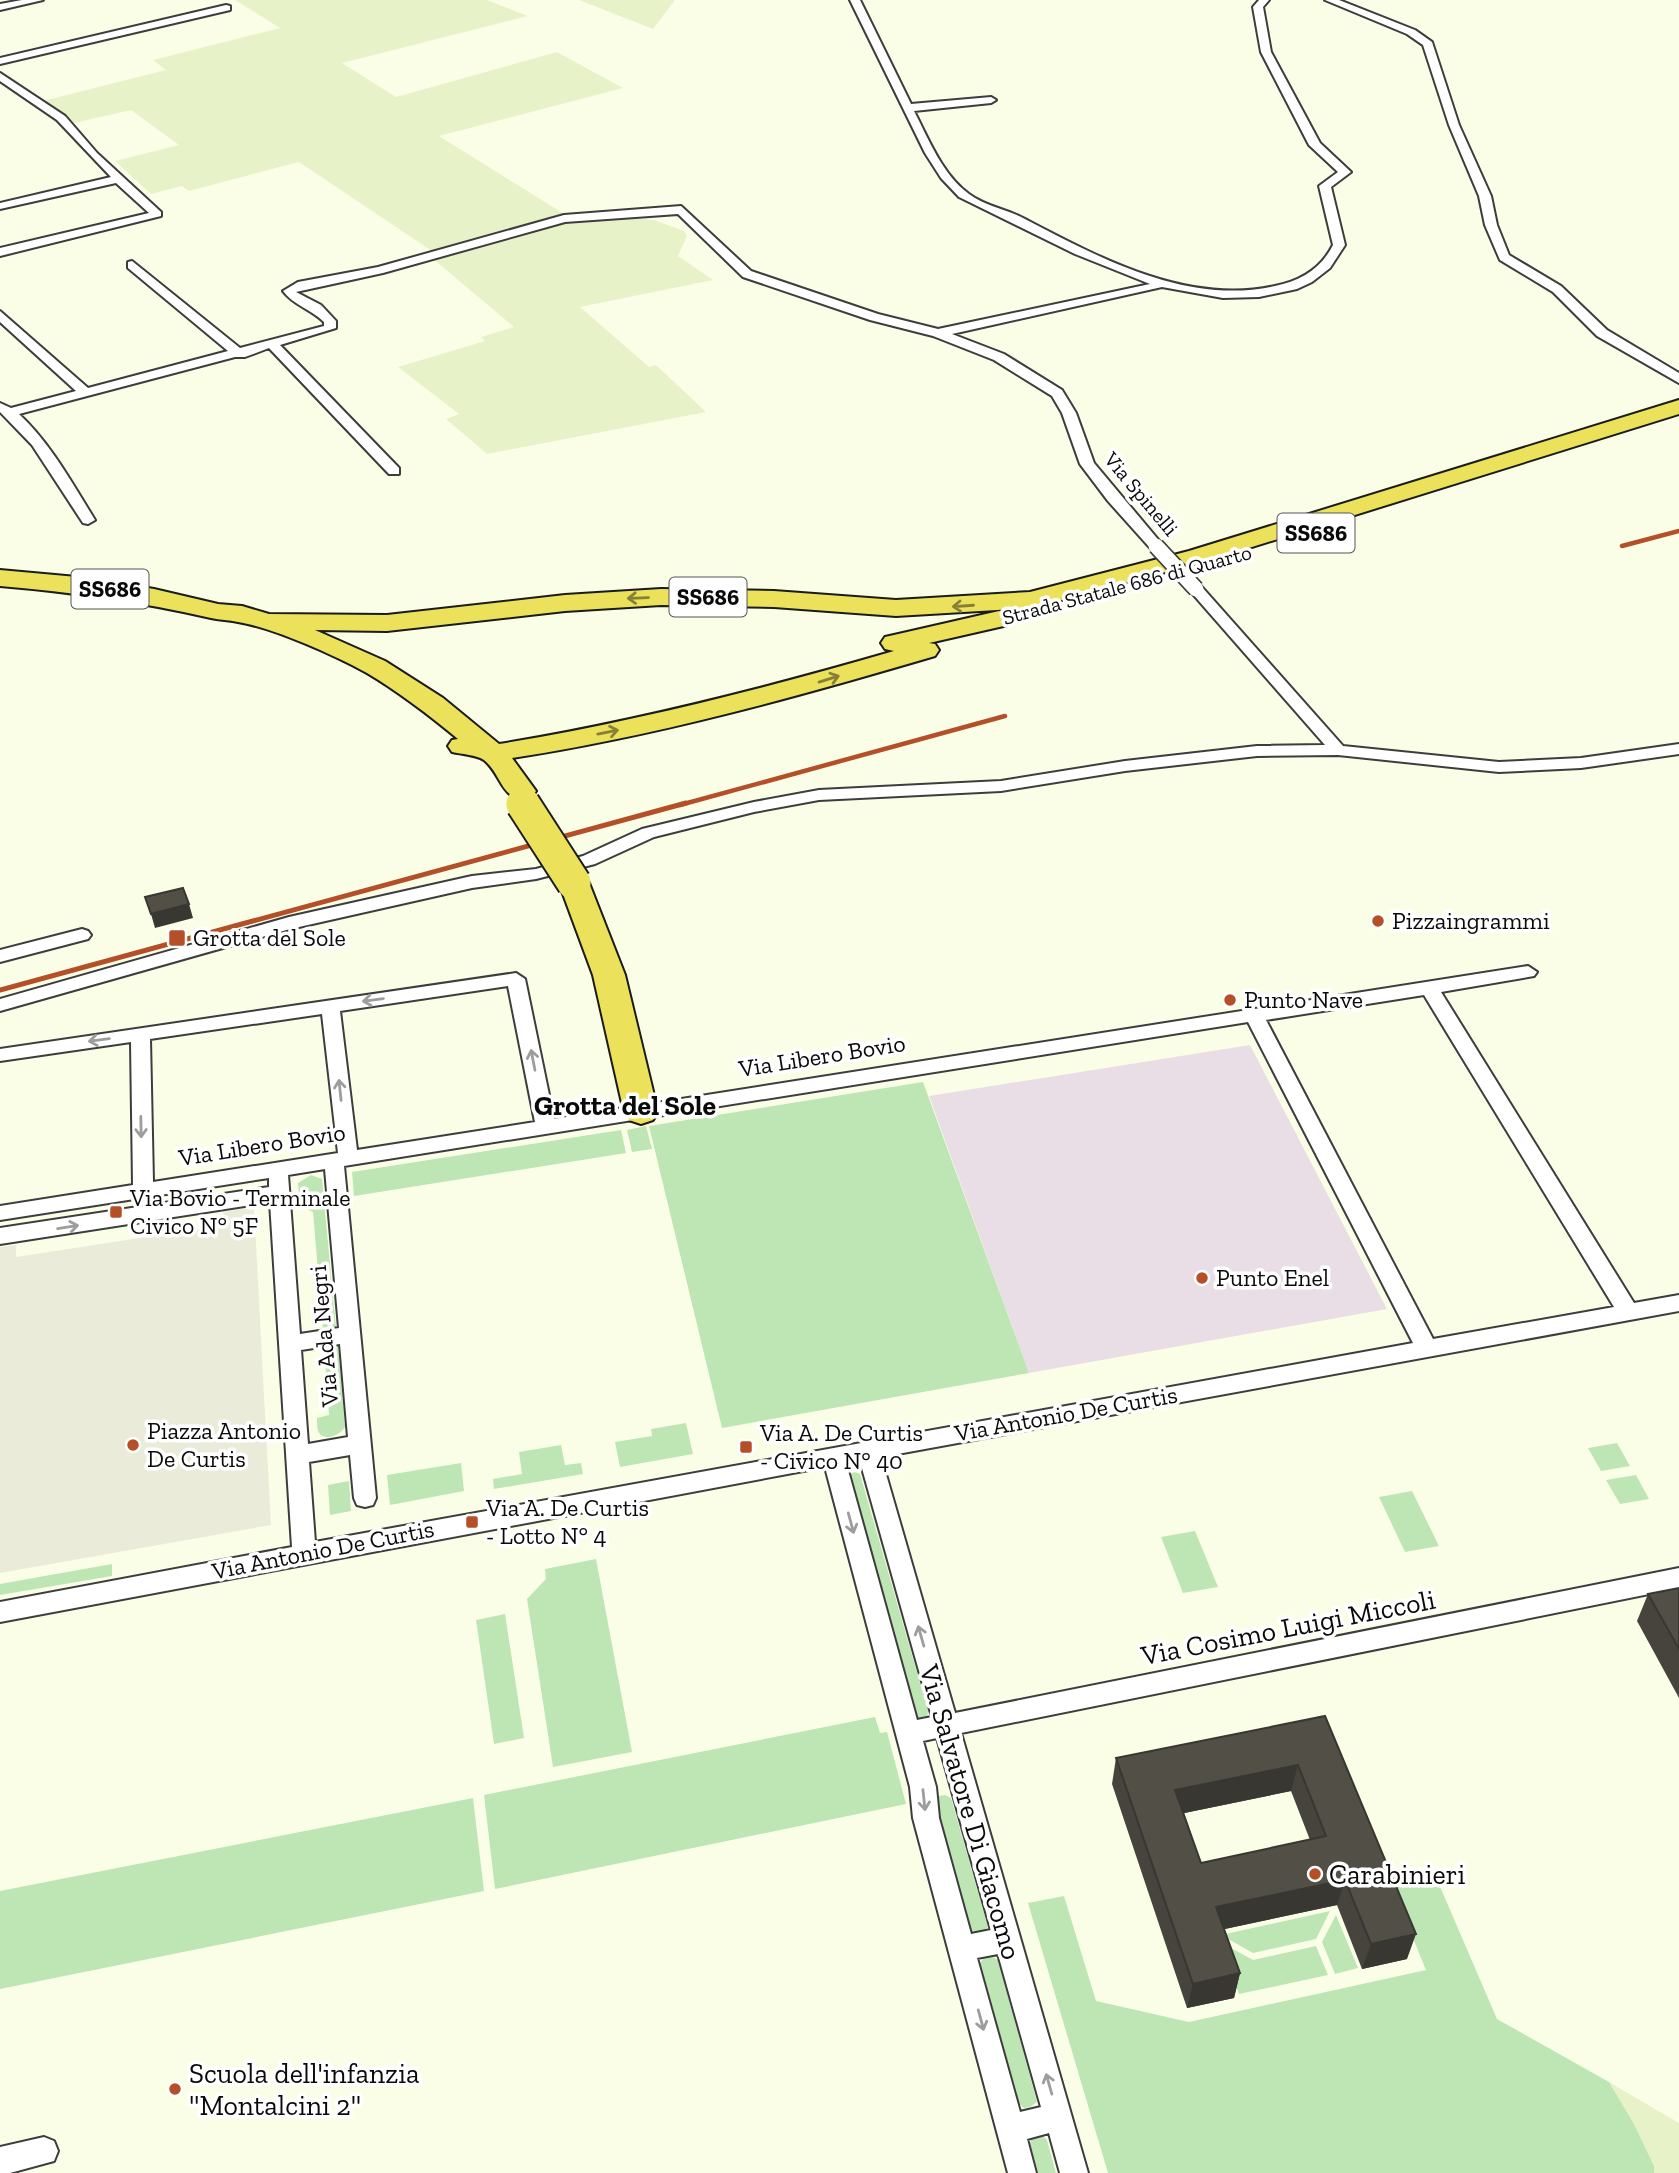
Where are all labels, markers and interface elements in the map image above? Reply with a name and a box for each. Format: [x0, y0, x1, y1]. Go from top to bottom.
street label: Via Spinelli [1099, 446, 1184, 541]
road number: SS686 [1278, 513, 1354, 552]
street label: Strada Statale 686 di Quarto [1000, 539, 1254, 630]
road number: SS686 [72, 569, 148, 608]
road number: SS686 [670, 578, 746, 617]
one-way arrow [626, 592, 649, 605]
one-way arrow [951, 599, 974, 612]
one-way arrow [818, 671, 840, 684]
one-way arrow [596, 725, 619, 738]
place label: Pizzaingrammi [1392, 906, 1550, 935]
marker: Pizzaingrammi [1370, 913, 1386, 929]
place label: Grotta del Sole [193, 923, 346, 952]
marker: Grotta del Sole [167, 928, 187, 948]
place label: Punto Nave [1244, 985, 1363, 1014]
marker: Punto Nave [1222, 992, 1238, 1008]
one-way arrow [362, 994, 385, 1007]
street label: Via Libero Bovio [736, 1028, 907, 1083]
one-way arrow [89, 1034, 111, 1047]
one-way arrow [525, 1049, 539, 1072]
one-way arrow [334, 1079, 347, 1101]
district label: Grotta del Sole [534, 1089, 716, 1122]
one-way arrow [135, 1115, 148, 1138]
street label: Via Libero Bovio [176, 1117, 347, 1172]
place label: Via Bovio - Terminale Civico N° 5F [129, 1183, 350, 1240]
marker: Via Bovio - Terminale Civico N° 5F [108, 1204, 124, 1220]
one-way arrow [56, 1220, 78, 1233]
place label: Punto Enel [1216, 1263, 1329, 1292]
street label: Via Ada Negri [303, 1264, 344, 1409]
marker: Punto Enel [1194, 1270, 1210, 1286]
street label: Via Antonio De Curtis [951, 1380, 1180, 1448]
place label: Piazza Antonio De Curtis [147, 1416, 301, 1473]
place label: Via A. De Curtis - Civico N° 40 [759, 1418, 923, 1475]
marker: Piazza Antonio De Curtis [125, 1437, 141, 1453]
marker: Via A. De Curtis - Civico N° 40 [738, 1439, 754, 1455]
place label: Via A. De Curtis - Lotto N° 4 [485, 1493, 649, 1550]
one-way arrow [845, 1512, 858, 1534]
street label: Via Antonio De Curtis [208, 1514, 436, 1585]
marker: Via A. De Curtis - Lotto N° 4 [464, 1514, 480, 1530]
street label: Via Cosimo Luigi Miccoli [1137, 1583, 1438, 1672]
one-way arrow [914, 1626, 927, 1648]
street label: Via Salvatore Di Giacomo [912, 1660, 1028, 1963]
one-way arrow [918, 1788, 931, 1810]
place label: Carabinieri [1329, 1858, 1465, 1891]
marker: Carabinieri [1307, 1866, 1323, 1882]
one-way arrow [975, 2008, 988, 2030]
place label: Scuola dell'infanzia "Montalcini 2" [189, 2057, 420, 2122]
one-way arrow [1042, 2073, 1055, 2096]
marker: Scuola dell'infanzia "Montalcini 2" [167, 2081, 183, 2097]

